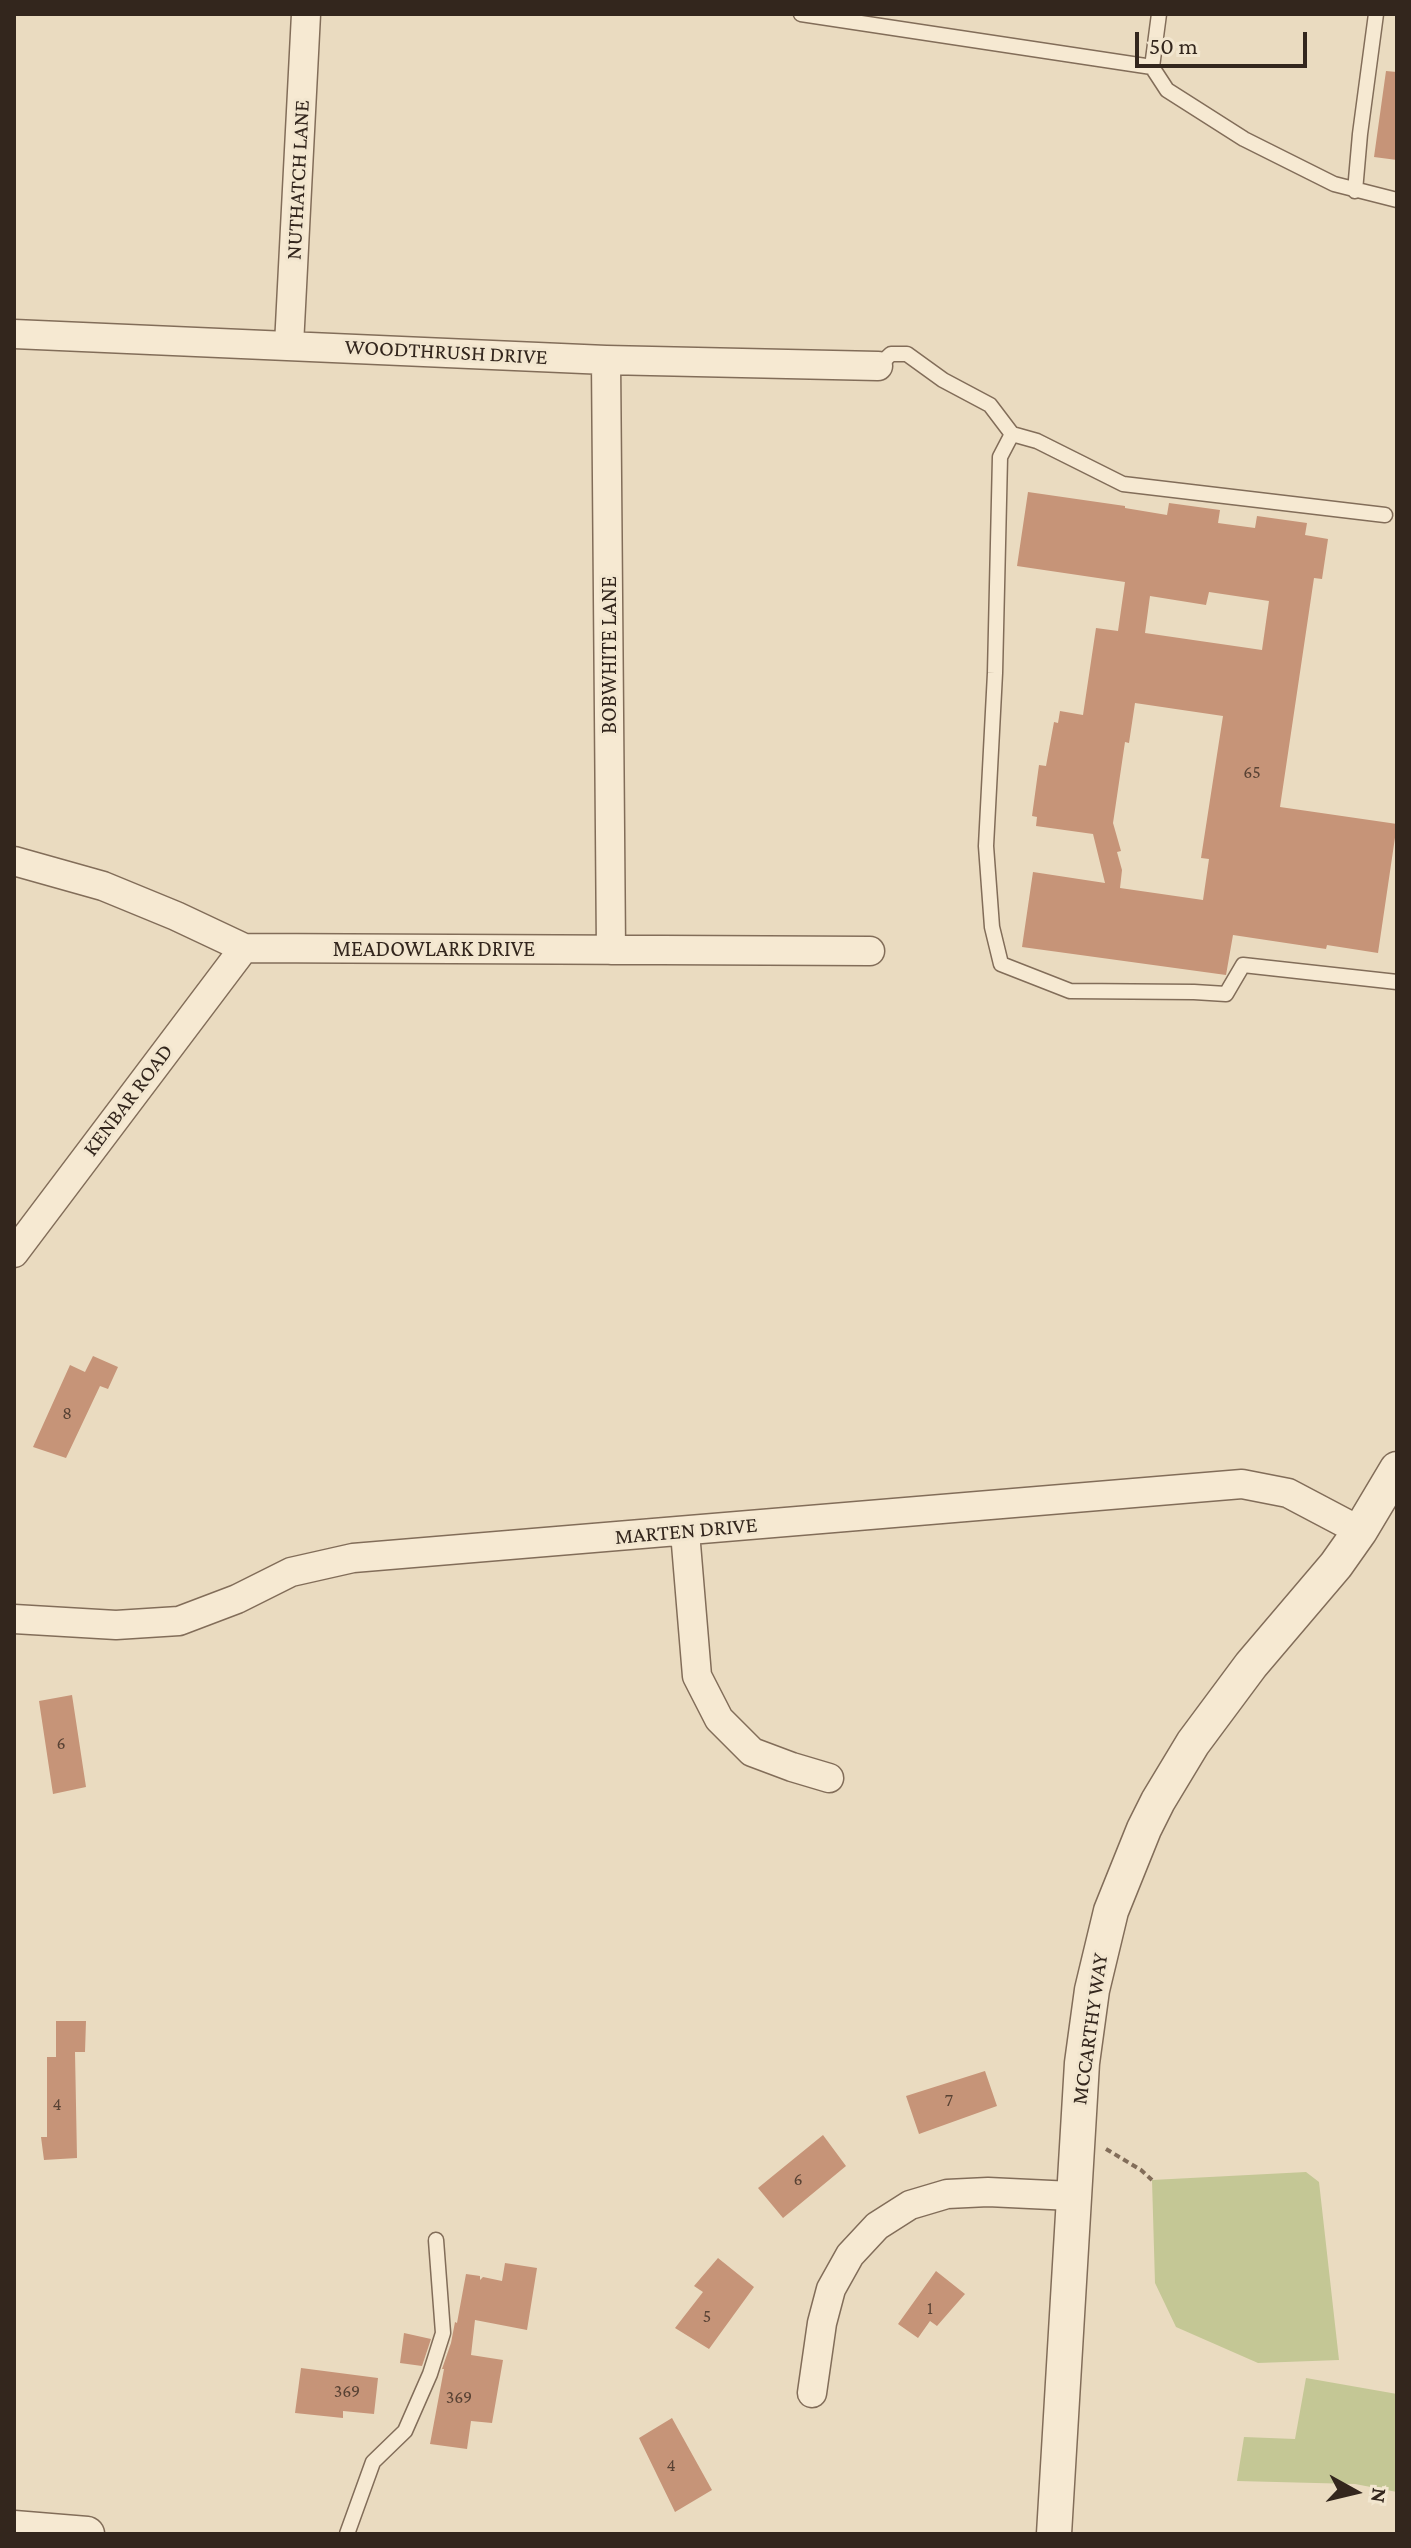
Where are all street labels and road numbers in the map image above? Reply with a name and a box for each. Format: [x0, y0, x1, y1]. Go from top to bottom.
street label: NUTHATCH LANE [281, 99, 315, 261]
street label: WOODTHRUSH DRIVE [344, 334, 548, 370]
street label: BOBWHITE LANE [596, 576, 622, 734]
street label: MEADOWLARK DRIVE [333, 936, 535, 962]
street label: KENBAR ROAD [77, 1039, 179, 1161]
street label: MARTEN DRIVE [614, 1512, 758, 1550]
street label: MCCARTHY WAY [1066, 1951, 1114, 2107]

